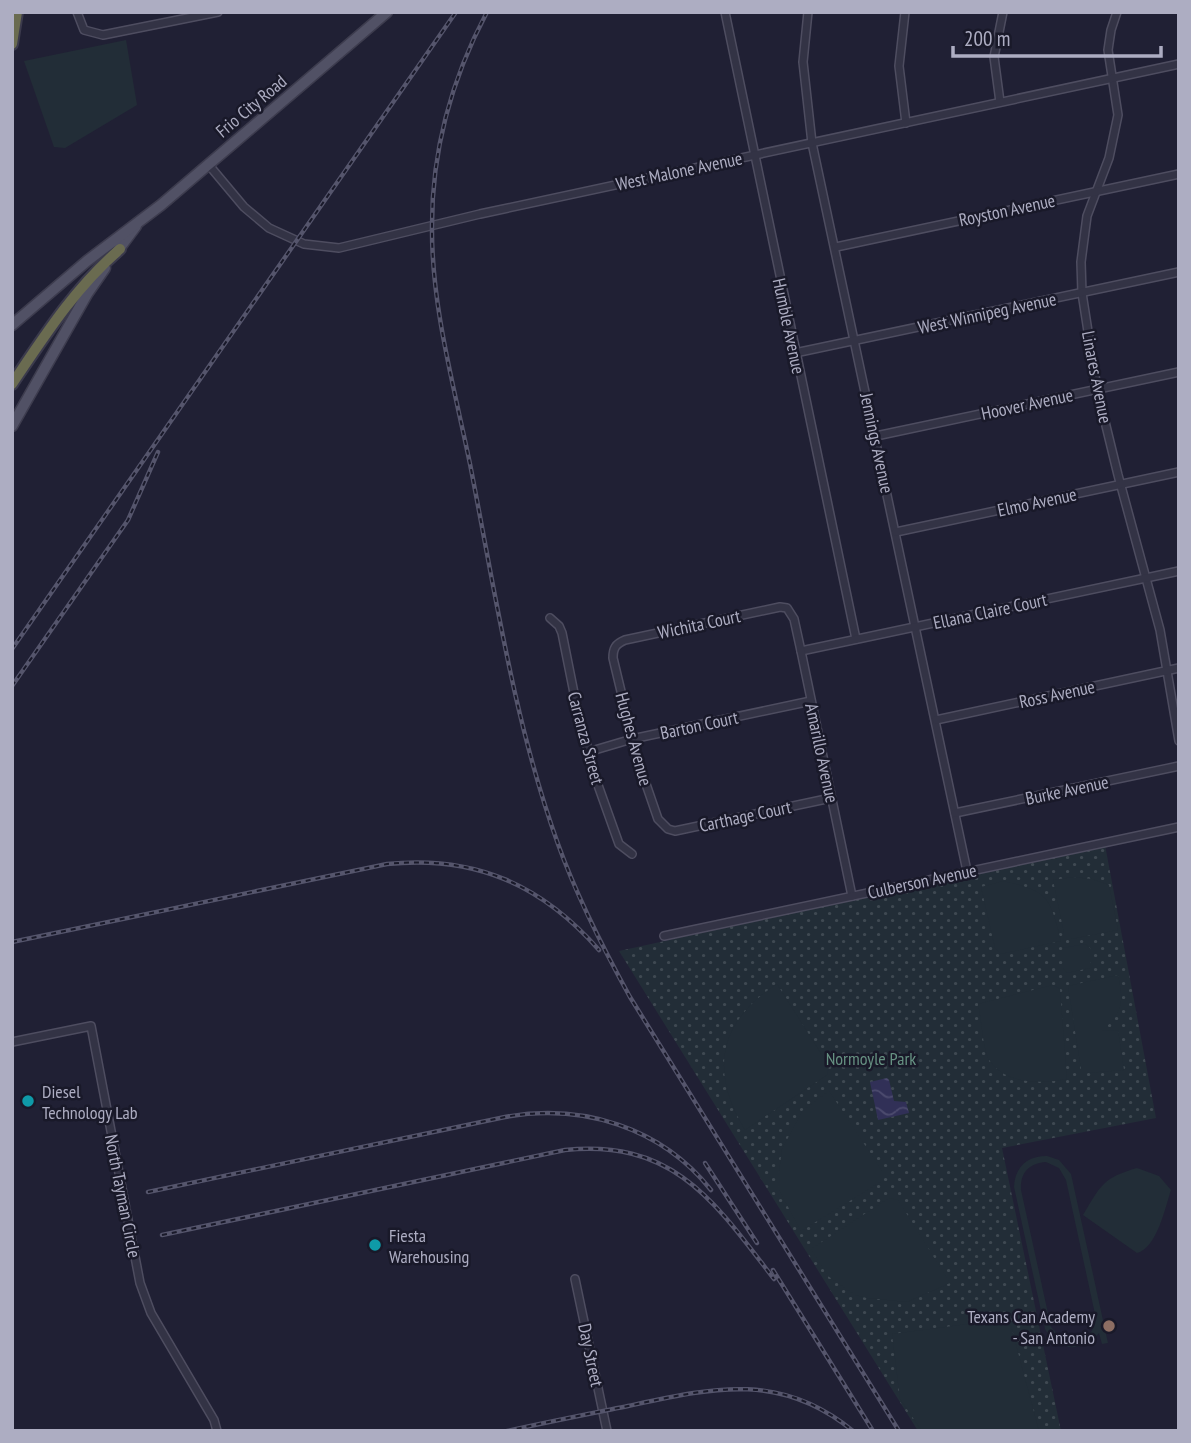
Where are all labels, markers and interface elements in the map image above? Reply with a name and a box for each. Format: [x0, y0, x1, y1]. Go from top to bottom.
scale bar [953, 14, 1161, 58]
text: 200 m [964, 25, 1010, 52]
street label: Frio City Road [211, 70, 291, 142]
street label: West Malone Avenue [614, 146, 744, 196]
street label: Royston Avenue [957, 189, 1057, 231]
street label: Humble Avenue [768, 276, 810, 376]
street label: West Winnipeg Avenue [916, 287, 1058, 339]
street label: Linares Avenue [1077, 329, 1117, 425]
street label: Hoover Avenue [979, 383, 1075, 425]
street label: Jennings Avenue [855, 390, 899, 495]
street label: Elmo Avenue [995, 482, 1079, 522]
street label: Ellana Claire Court [931, 588, 1049, 634]
street label: Wichita Court [656, 604, 742, 644]
street label: Ross Avenue [1017, 675, 1097, 713]
street label: Carranza Street [563, 689, 609, 787]
street label: Hughes Avenue [611, 690, 657, 788]
street label: Amarillo Avenue [800, 701, 844, 805]
street label: Barton Court [658, 706, 740, 744]
street label: Burke Avenue [1023, 770, 1111, 810]
street label: Carthage Court [697, 795, 793, 837]
street label: Culberson Avenue [865, 858, 979, 904]
park label: Normoyle Park [826, 1047, 916, 1070]
place label: Diesel Technology Lab [42, 1080, 138, 1124]
marker: Diesel Technology Lab [20, 1093, 36, 1109]
street label: North Tayman Circle [100, 1132, 146, 1260]
place label: Fiesta Warehousing [389, 1224, 469, 1268]
marker: Fiesta Warehousing [367, 1237, 383, 1253]
place label: Texans Can Academy - San Antonio [967, 1305, 1095, 1349]
marker: Texans Can Academy - San Antonio [1101, 1318, 1117, 1334]
street label: Day Street [573, 1321, 609, 1389]

